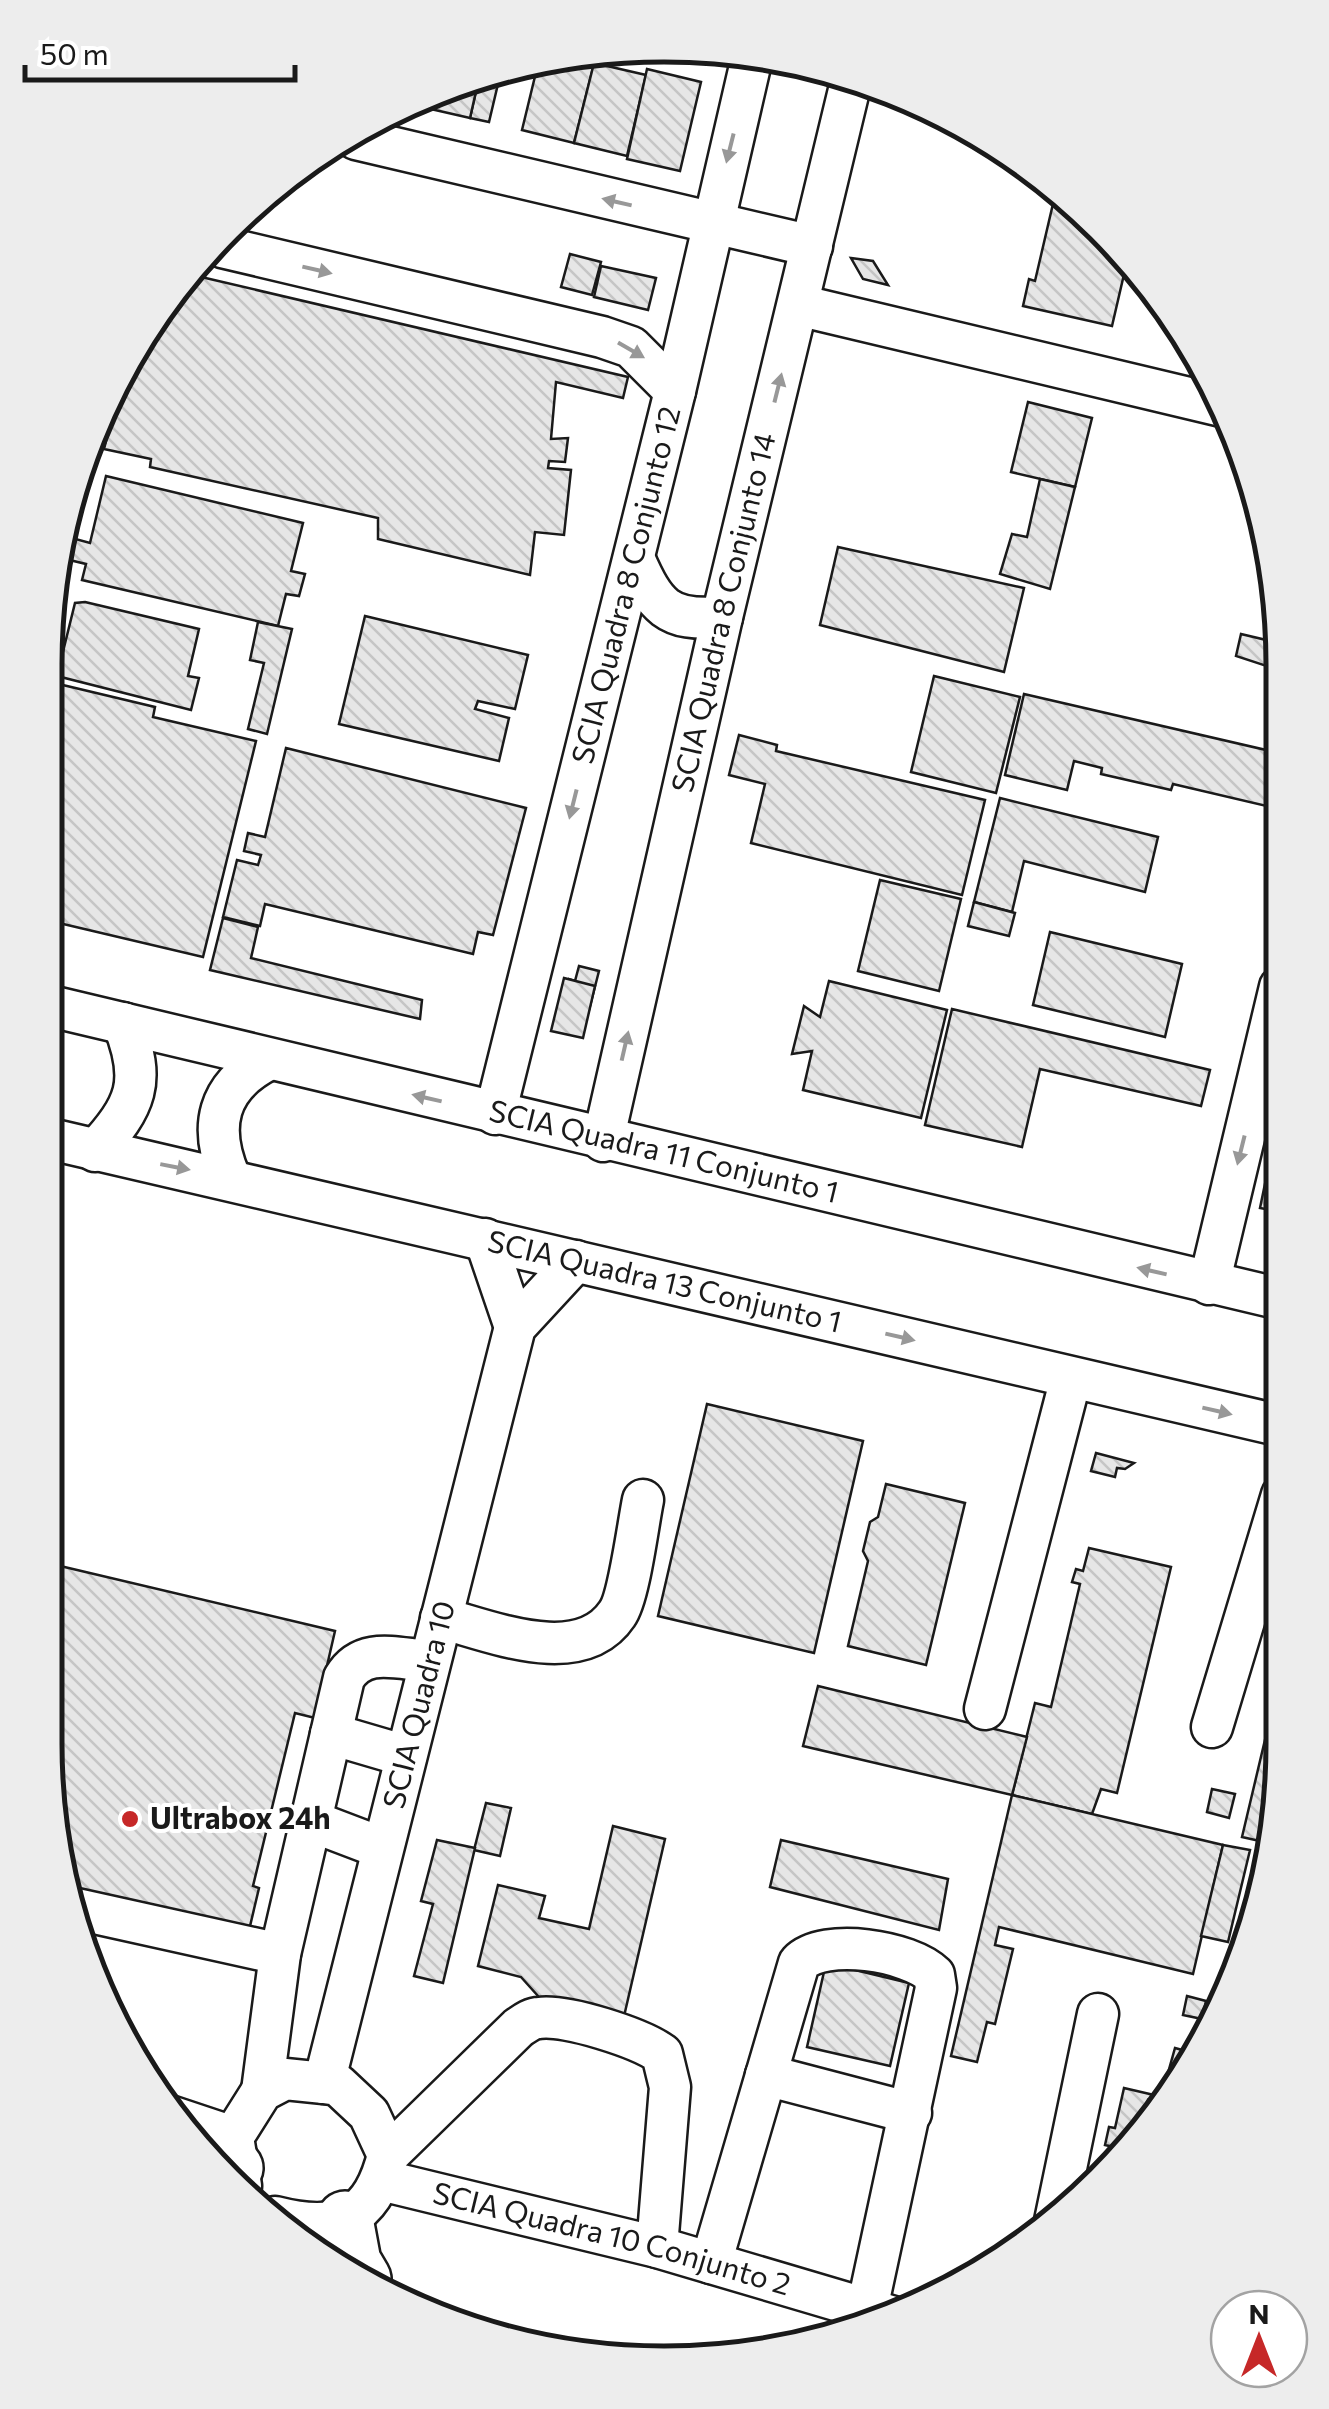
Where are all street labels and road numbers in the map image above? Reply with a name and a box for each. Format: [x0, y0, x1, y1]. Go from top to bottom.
street label: SCIA Quadra 8 Conjunto 12 [562, 402, 687, 767]
street label: SCIA Quadra 8 Conjunto 14 [662, 428, 782, 796]
street label: SCIA Quadra 11 Conjunto 1 [486, 1090, 843, 1209]
street label: SCIA Quadra 13 Conjunto 1 [484, 1221, 846, 1339]
street label: SCIA Quadra 10 [373, 1597, 461, 1812]
street label: SCIA Quadra 10 Conjunto 2 [430, 2172, 795, 2302]

